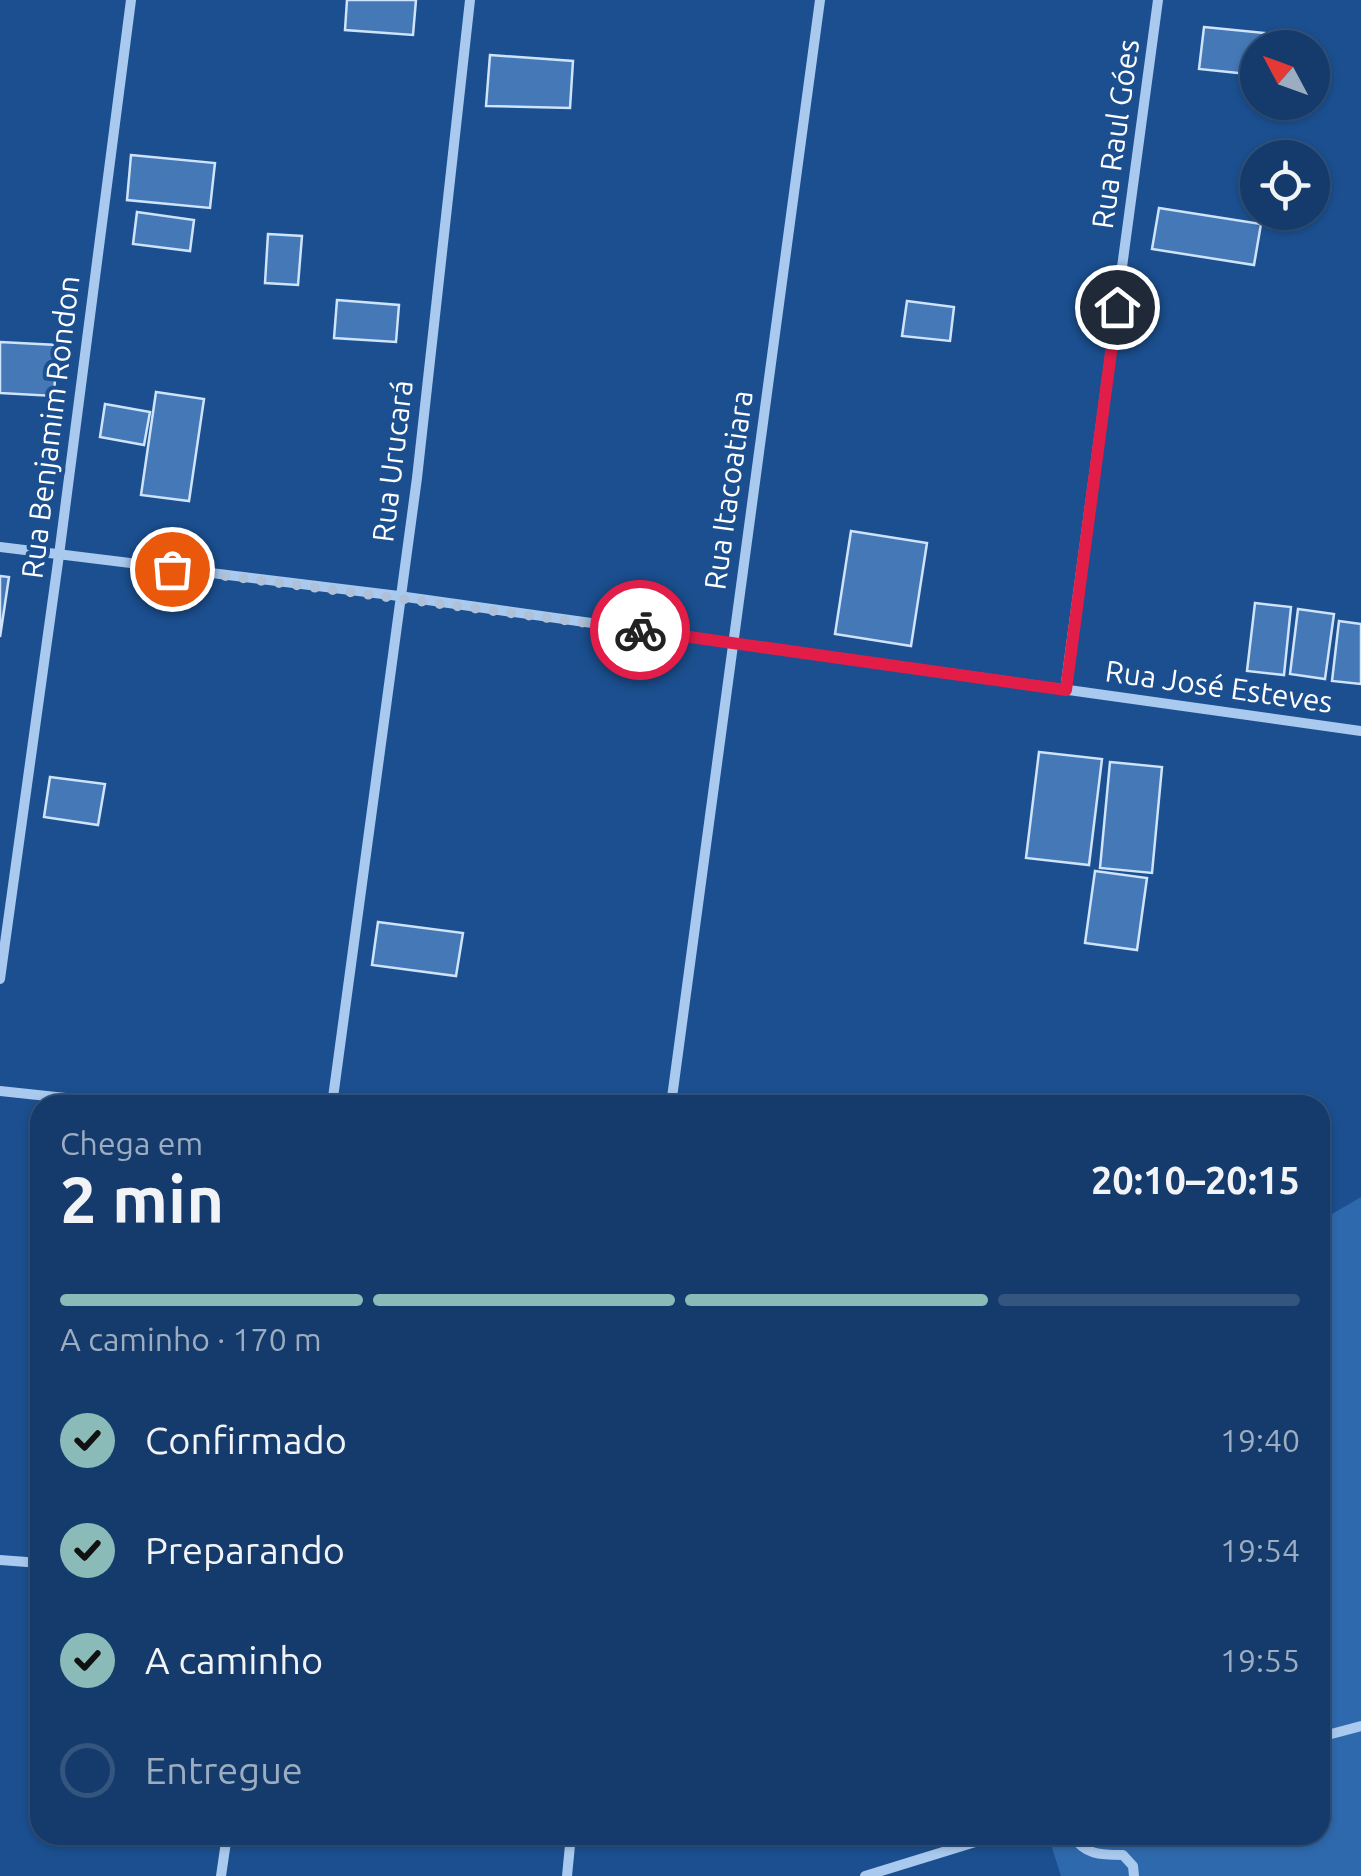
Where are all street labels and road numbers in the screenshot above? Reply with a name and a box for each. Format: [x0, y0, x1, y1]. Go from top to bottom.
street label: Rua Raul Góes [1085, 37, 1145, 231]
street label: Rua Benjamim Rondon [15, 274, 85, 580]
street label: Rua Urucará [365, 378, 419, 544]
street label: Rua Itacoatiara [697, 388, 759, 592]
street label: Rua José Esteves [1103, 653, 1335, 719]

